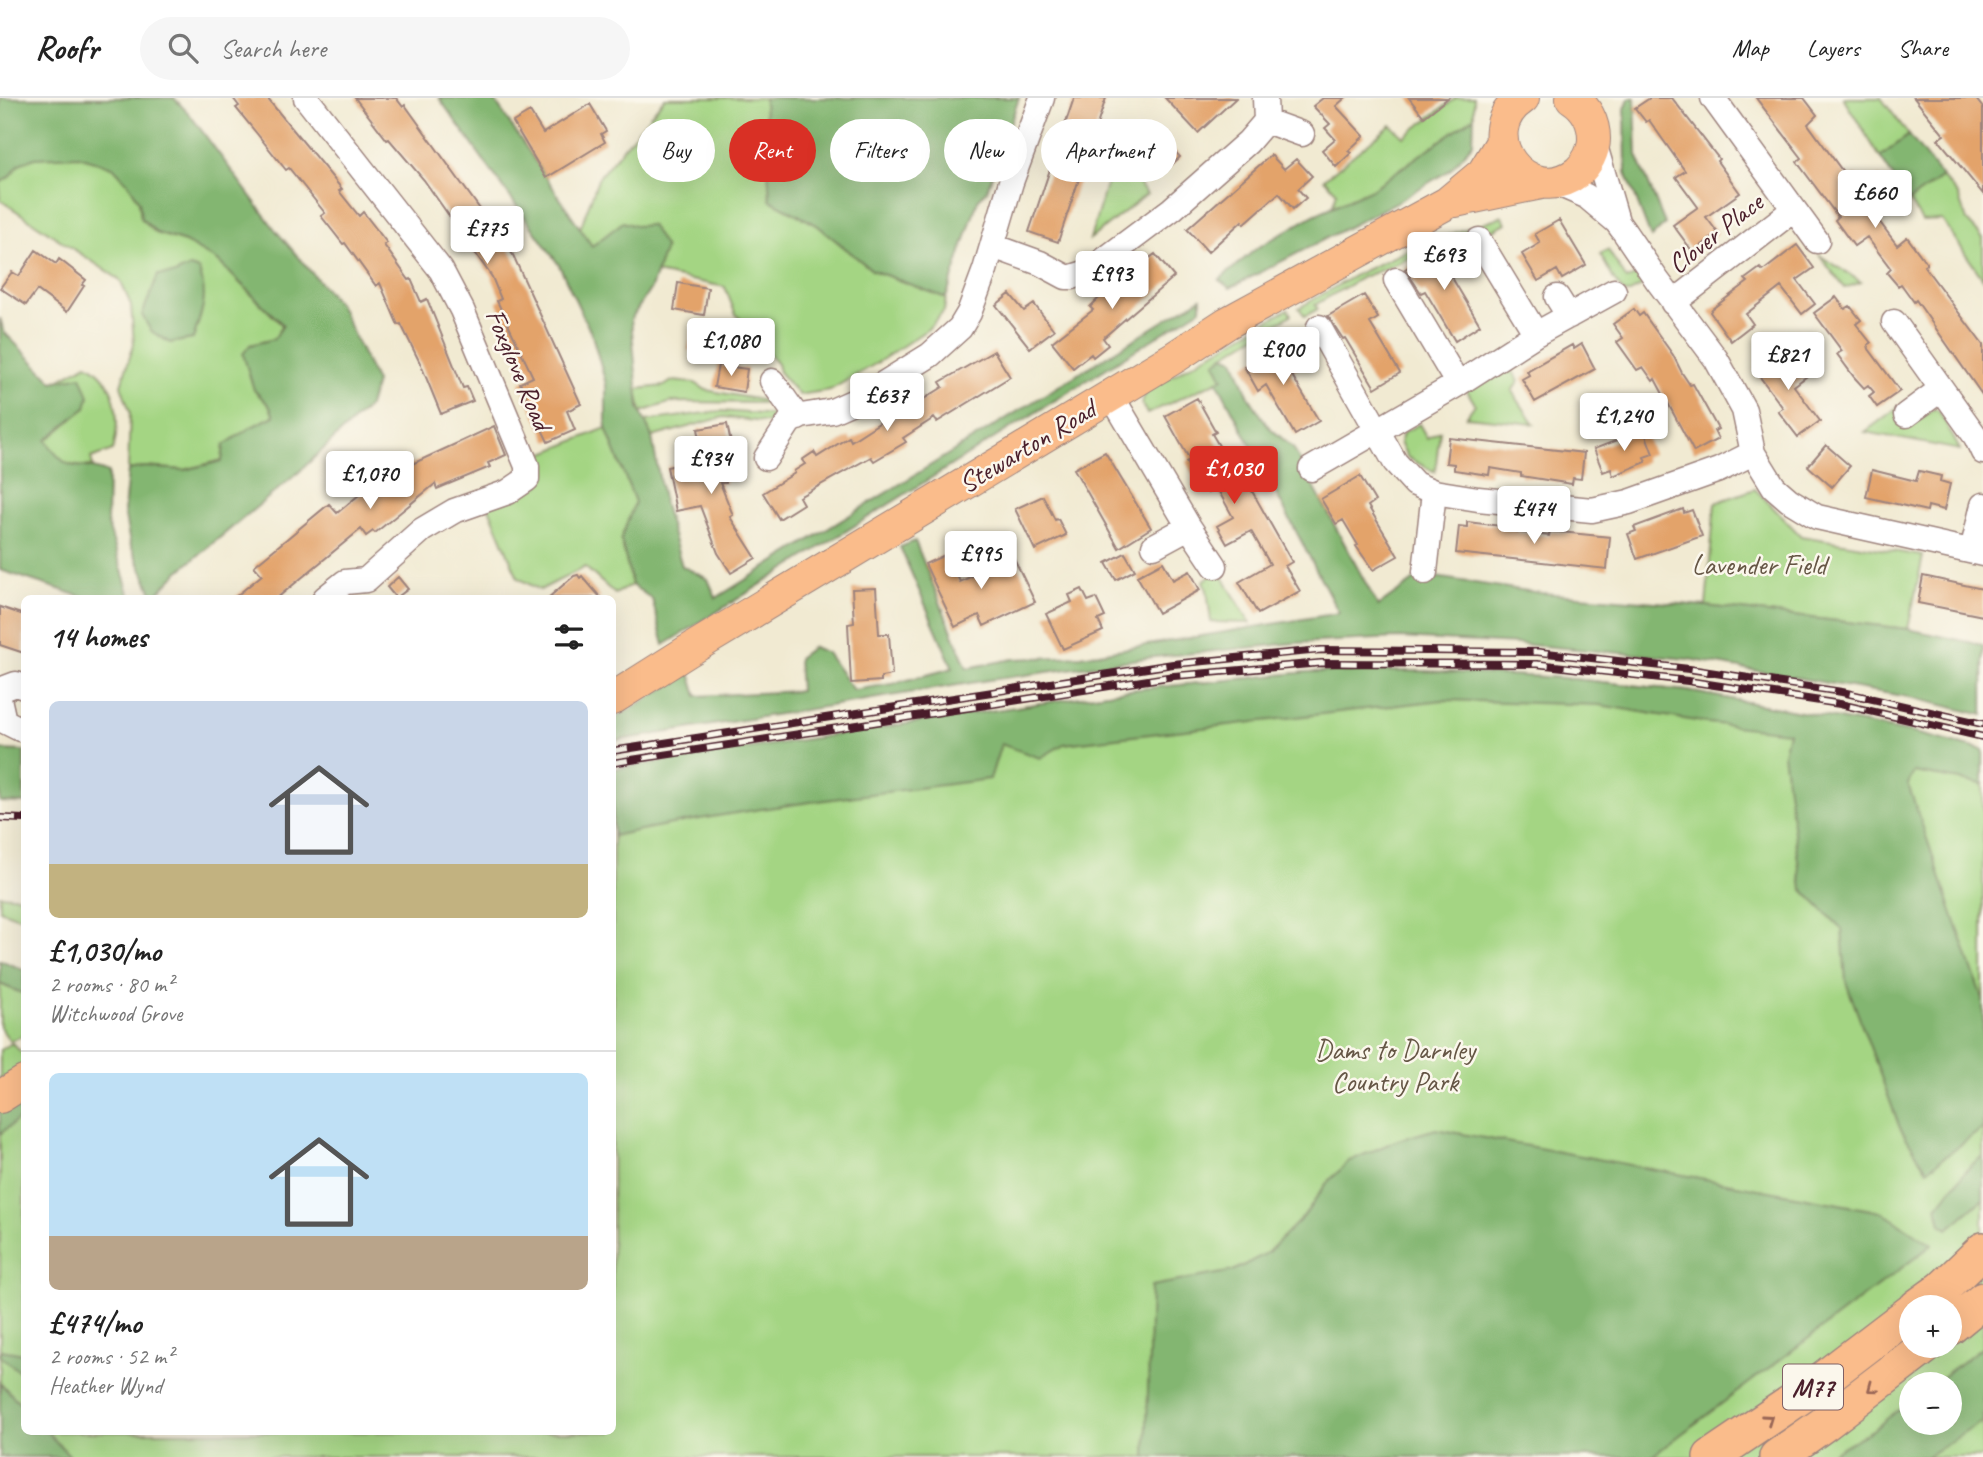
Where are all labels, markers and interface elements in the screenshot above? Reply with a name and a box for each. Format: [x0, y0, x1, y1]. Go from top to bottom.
search box [140, 17, 630, 80]
text: Roofr [35, 27, 98, 69]
icon: search [164, 29, 202, 67]
text: Search here [220, 32, 326, 65]
text: Map [1732, 33, 1769, 63]
text: Layers [1807, 33, 1860, 63]
text: Share [1898, 33, 1948, 63]
chip: Buy [637, 119, 715, 182]
chip: Rent [729, 119, 816, 182]
chip: Filters [830, 119, 930, 182]
chip: New [944, 119, 1027, 182]
chip: Apartment [1041, 119, 1177, 182]
pin: £660 [1834, 170, 1916, 230]
text: £660 [1854, 178, 1896, 207]
street label: Clover Place [1660, 184, 1771, 281]
pin: £775 [446, 206, 528, 266]
text: £775 [467, 214, 507, 243]
pin: £693 [1403, 232, 1485, 292]
text: £693 [1423, 240, 1465, 269]
pin: £993 [1071, 252, 1153, 311]
text: £993 [1092, 259, 1132, 288]
street label: Foxglove Road [478, 303, 562, 439]
pin: £1,080 [674, 318, 788, 378]
text: £1,080 [703, 326, 759, 355]
pin: £900 [1242, 328, 1324, 387]
pin: £821 [1747, 332, 1829, 392]
text: £900 [1262, 335, 1304, 364]
text: £821 [1767, 340, 1809, 369]
pin: £637 [846, 374, 928, 433]
text: £637 [866, 381, 908, 410]
street label: Stewarton Road [952, 389, 1105, 501]
pin: £1,240 [1567, 394, 1681, 453]
text: £1,240 [1596, 401, 1652, 430]
pin: £934 [670, 436, 752, 496]
text: £934 [690, 444, 732, 473]
pin: £1,030 [1177, 446, 1291, 506]
pin: £1,070 [313, 452, 427, 511]
text: £1,030 [1206, 454, 1262, 483]
text: £1,070 [342, 459, 398, 488]
pin: £474 [1493, 486, 1575, 546]
text: £474 [1513, 494, 1555, 523]
pin: £995 [940, 532, 1022, 591]
text: £995 [961, 539, 1001, 568]
park label: Lavender Field [1692, 547, 1830, 582]
text: 14 homes [49, 618, 147, 656]
icon: filters [550, 618, 588, 656]
icon: home [256, 747, 382, 873]
text: £1,030/mo [49, 932, 161, 970]
text: 2 rooms · 80 m² [49, 970, 173, 999]
text: Witchwood Grove [49, 999, 182, 1028]
park label: Dams to Darnley Country Park [1315, 1032, 1477, 1099]
icon: home [256, 1119, 382, 1245]
map controls [1899, 1295, 1962, 1435]
button: + [1899, 1295, 1962, 1358]
text: £474/mo [49, 1304, 141, 1342]
text: 2 rooms · 52 m² [49, 1342, 173, 1371]
road number: M77 [1783, 1364, 1843, 1410]
text: Heather Wynd [49, 1371, 162, 1400]
button: − [1899, 1372, 1962, 1435]
one-way arrow [1867, 1379, 1880, 1392]
one-way arrow [1760, 1415, 1773, 1427]

